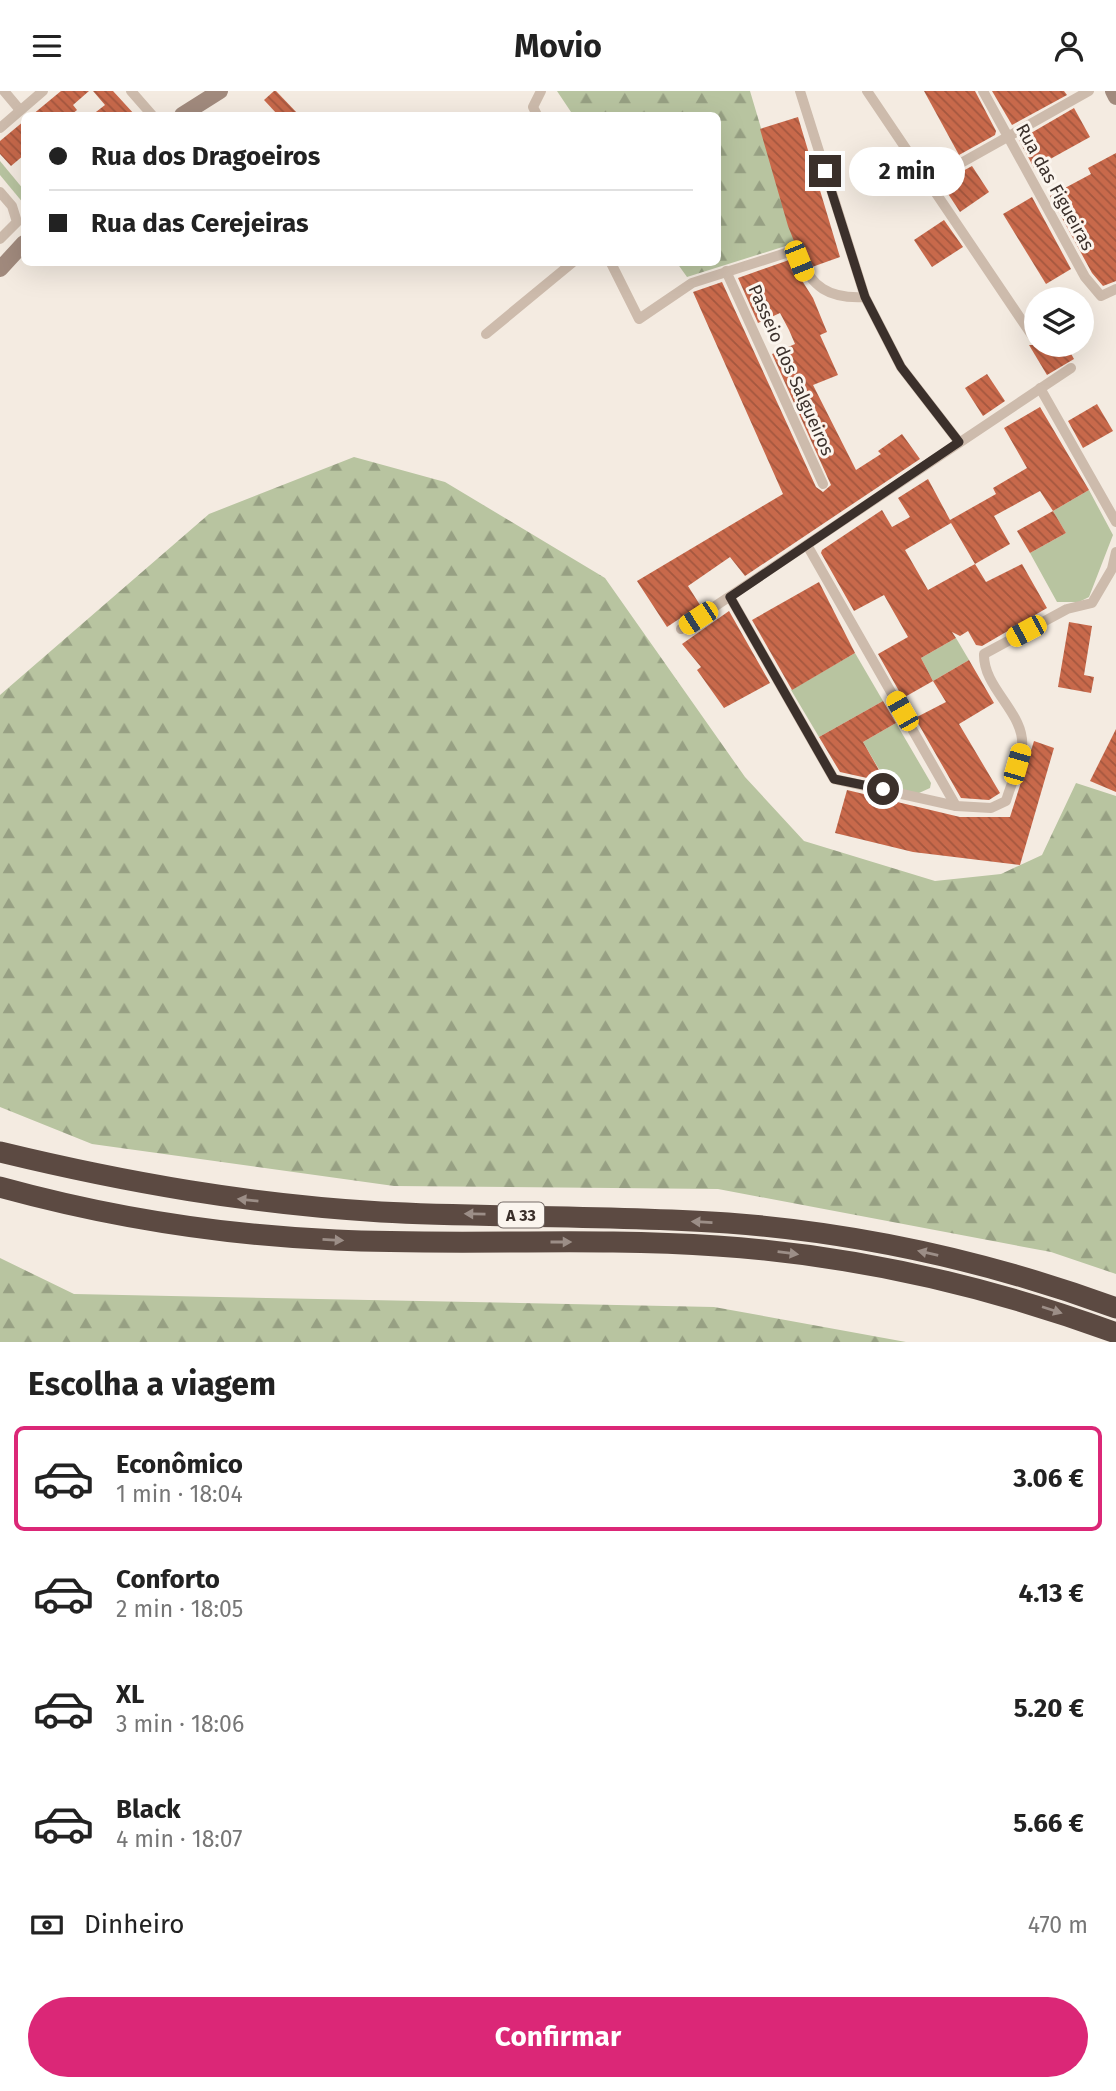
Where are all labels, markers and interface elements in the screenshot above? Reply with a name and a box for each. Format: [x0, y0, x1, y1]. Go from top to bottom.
icon: menu [28, 27, 66, 65]
text: Movio [514, 27, 602, 65]
icon: person [1050, 27, 1088, 65]
street label: Rua das Figueiras [1011, 120, 1099, 254]
text: Rua dos Dragoeiros [91, 141, 320, 172]
callout: 2 min [850, 147, 965, 195]
route end [809, 155, 841, 187]
text: 2 min [879, 157, 935, 185]
text: Rua das Cerejeiras [91, 208, 308, 239]
car [782, 238, 817, 284]
street label: Passeio dos Salgueiros [743, 281, 839, 459]
map controls [1024, 287, 1094, 357]
button: layers [1024, 287, 1094, 357]
car [675, 598, 722, 638]
car [1003, 612, 1050, 650]
car [883, 688, 922, 734]
car [1002, 741, 1033, 787]
route start [867, 773, 899, 805]
one-way arrow [237, 1194, 259, 1205]
road number: A 33 [498, 1203, 544, 1227]
one-way arrow [464, 1208, 486, 1220]
one-way arrow [691, 1216, 713, 1227]
one-way arrow [322, 1235, 344, 1246]
one-way arrow [550, 1236, 572, 1248]
one-way arrow [777, 1247, 799, 1258]
one-way arrow [917, 1247, 939, 1258]
one-way arrow [1042, 1306, 1063, 1316]
text: Escolha a viagem [28, 1365, 276, 1403]
icon: car [32, 1447, 95, 1510]
text: Econômico [116, 1449, 243, 1480]
text: 3.06 € [1013, 1463, 1084, 1494]
text: 1 min · 18:04 [116, 1480, 243, 1508]
icon: car [32, 1562, 95, 1625]
text: Conforto [116, 1564, 220, 1595]
text: 4.13 € [1019, 1578, 1084, 1609]
text: 2 min · 18:05 [116, 1595, 243, 1623]
icon: car [32, 1677, 95, 1740]
text: XL [116, 1679, 144, 1710]
text: 5.20 € [1014, 1693, 1084, 1724]
text: 3 min · 18:06 [116, 1710, 244, 1738]
icon: car [32, 1792, 95, 1855]
text: Black [116, 1794, 181, 1825]
text: 5.66 € [1013, 1808, 1084, 1839]
text: 4 min · 18:07 [116, 1825, 242, 1853]
icon: cash [28, 1906, 66, 1944]
text: Dinheiro [84, 1909, 185, 1940]
text: 470 m [1028, 1911, 1088, 1939]
button: Confirmar [28, 1997, 1088, 2077]

